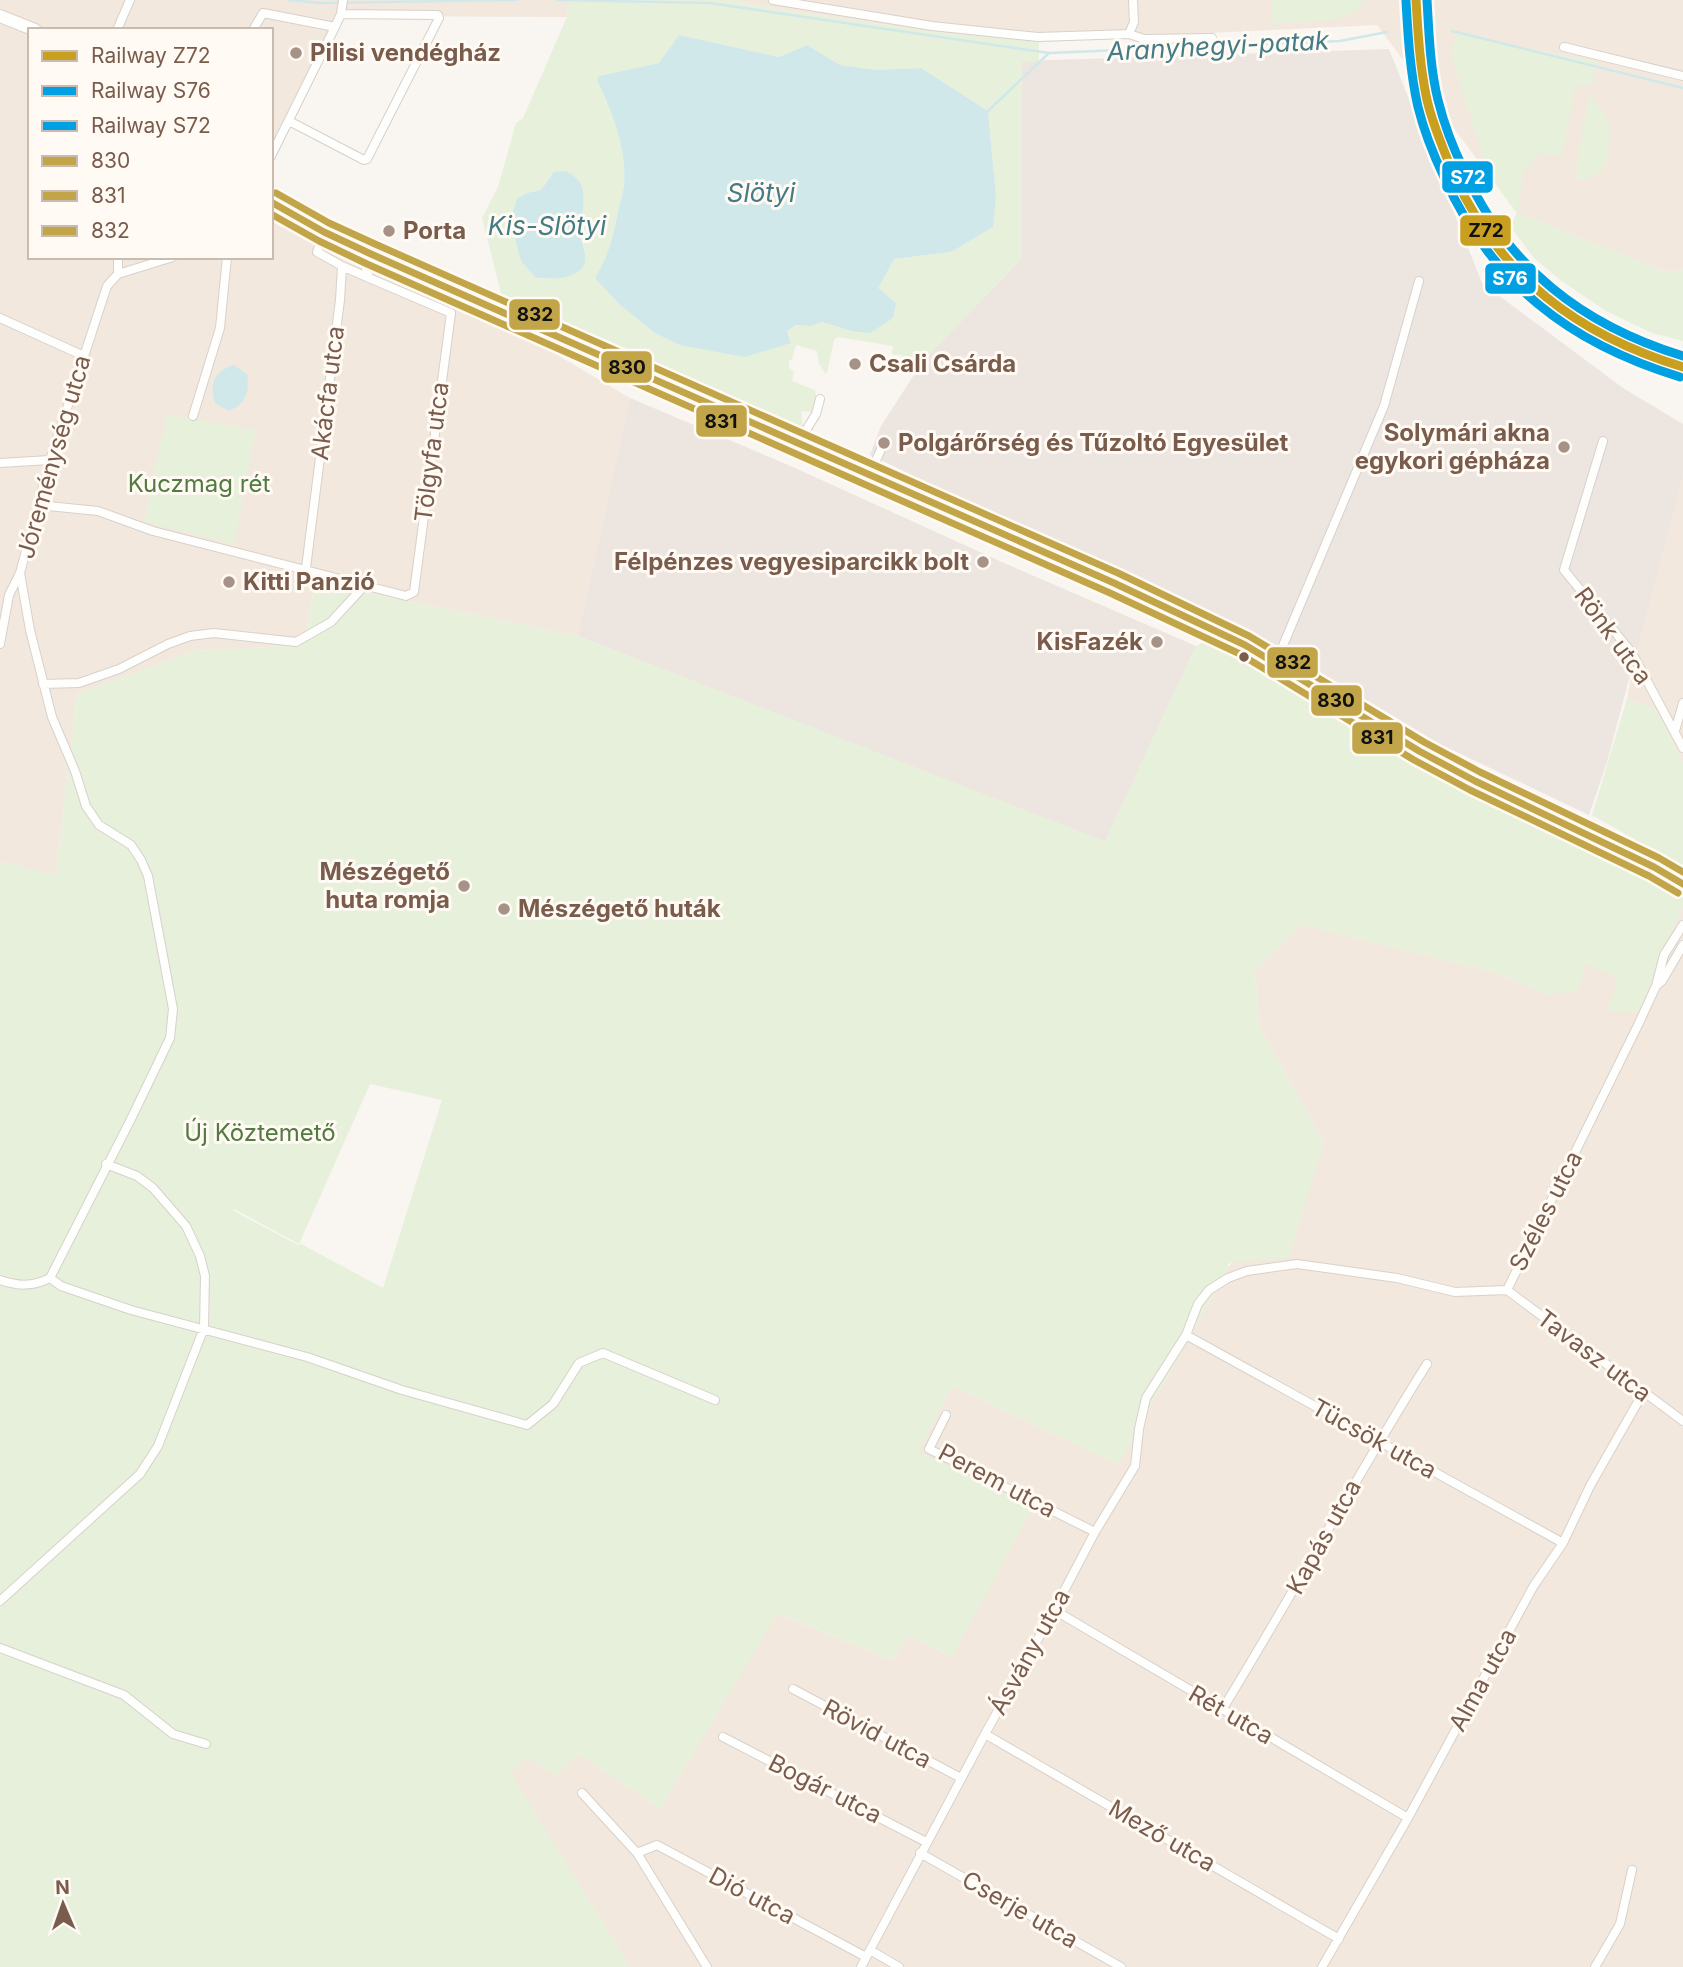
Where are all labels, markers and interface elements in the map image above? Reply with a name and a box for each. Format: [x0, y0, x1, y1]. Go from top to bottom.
water label: Aranyhegyi-patak [1105, 24, 1331, 67]
legend [28, 28, 273, 259]
place label: Pilisi vendégház [310, 38, 501, 67]
text: Railway Z72 [91, 43, 211, 68]
marker: Pilisi vendégház [288, 45, 304, 61]
text: Railway S76 [91, 78, 211, 103]
text: Railway S72 [91, 113, 211, 138]
text: 830 [91, 148, 130, 173]
line badge: S72 [1441, 160, 1494, 194]
text: S72 [1450, 166, 1486, 189]
water label: Slötyi [727, 177, 796, 208]
text: 831 [91, 183, 126, 208]
water label: Kis-Slötyi [488, 210, 607, 241]
line badge: Z72 [1459, 214, 1512, 247]
place label: Porta [403, 216, 466, 245]
text: 832 [91, 218, 130, 243]
text: Z72 [1468, 219, 1504, 242]
marker: Porta [381, 223, 397, 239]
line badge: S76 [1484, 262, 1537, 295]
text: S76 [1492, 267, 1528, 290]
line badge: 832 [508, 298, 561, 331]
text: 832 [517, 303, 553, 326]
street label: Akácfa utca [305, 324, 350, 462]
place label: Csali Csárda [869, 349, 1016, 378]
line badge: 830 [600, 350, 653, 384]
street label: Jóreménység utca [11, 352, 96, 562]
text: 830 [608, 356, 646, 379]
marker: Csali Csárda [847, 356, 863, 372]
street label: Tölgyfa utca [409, 380, 454, 524]
line badge: 831 [695, 404, 748, 438]
text: 831 [705, 410, 737, 433]
place label: Solymári akna egykori gépháza [1355, 418, 1550, 475]
place label: Polgárőrség és Tűzoltó Egyesület [898, 428, 1289, 457]
marker: Polgárőrség és Tűzoltó Egyesület [876, 435, 892, 451]
marker: Solymári akna egykori gépháza [1556, 439, 1572, 455]
park label: Kuczmag rét [128, 469, 270, 498]
place label: Félpénzes vegyesiparcikk bolt [614, 547, 969, 576]
marker: Félpénzes vegyesiparcikk bolt [975, 554, 991, 570]
place label: Kitti Panzió [243, 567, 375, 596]
marker: Kitti Panzió [221, 574, 237, 590]
street label: Rönk utca [1569, 582, 1658, 690]
place label: KisFazék [1037, 627, 1143, 656]
marker: KisFazék [1149, 634, 1165, 650]
line badge: 832 [1266, 646, 1319, 679]
unlabelled marker [1237, 650, 1251, 664]
text: 832 [1275, 651, 1311, 674]
line badge: 830 [1310, 684, 1363, 717]
text: 830 [1317, 689, 1355, 712]
line badge: 831 [1351, 721, 1404, 755]
text: 831 [1361, 726, 1393, 749]
place label: Mészégető huta romja [320, 857, 450, 914]
marker: Mészégető huta romja [456, 878, 472, 894]
place label: Mészégető huták [518, 894, 721, 923]
marker: Mészégető huták [496, 901, 512, 917]
park label: Új Köztemető [184, 1117, 336, 1147]
street label: Széles utca [1503, 1146, 1588, 1276]
street label: Tavasz utca [1531, 1303, 1657, 1408]
street label: Tücsök utca [1307, 1392, 1442, 1485]
street label: Perem utca [934, 1438, 1061, 1524]
street label: Kapás utca [1280, 1474, 1367, 1599]
street label: Ásvány utca [982, 1583, 1076, 1720]
street label: Alma utca [1443, 1623, 1523, 1736]
street label: Rét utca [1184, 1679, 1279, 1750]
street label: Rövid utca [818, 1693, 937, 1774]
street label: Bogár utca [764, 1748, 887, 1829]
street label: Mező utca [1104, 1793, 1221, 1878]
street label: Dió utca [704, 1861, 800, 1930]
street label: Cserje utca [957, 1865, 1084, 1954]
north arrow [28, 1869, 98, 1939]
text: N [55, 1876, 70, 1899]

